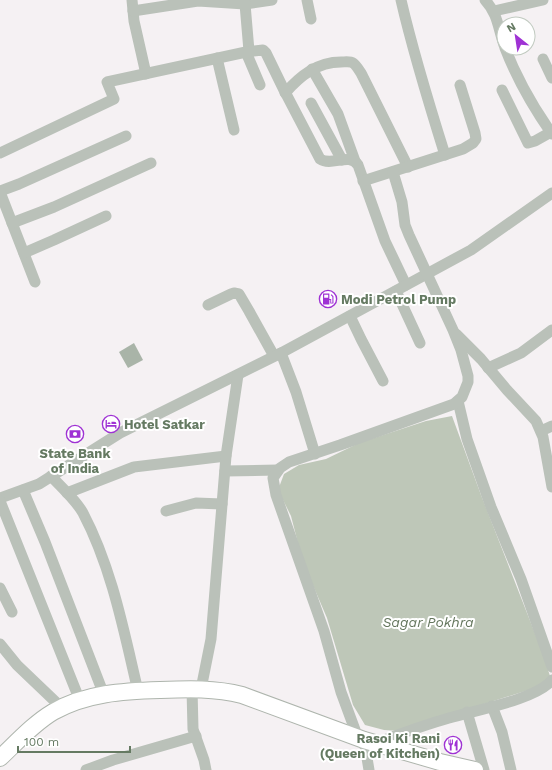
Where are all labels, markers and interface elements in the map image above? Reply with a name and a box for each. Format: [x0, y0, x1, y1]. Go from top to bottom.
north arrow [496, 16, 536, 56]
text: N [504, 20, 518, 35]
fuel station icon: Modi Petrol Pump [318, 289, 338, 309]
place label: Modi Petrol Pump [341, 292, 456, 307]
hotel icon: Hotel Satkar [101, 414, 121, 434]
place label: Hotel Satkar [124, 417, 205, 432]
bank icon: State Bank of India [65, 424, 85, 444]
place label: State Bank of India [40, 446, 111, 476]
water label: Sagar Pokhra [382, 614, 474, 630]
scale bar [18, 728, 130, 754]
place label: Rasoi Ki Rani (Queen of Kitchen) [320, 731, 440, 761]
text: 100 m [24, 735, 59, 749]
restaurant icon: Rasoi Ki Rani (Queen of Kitchen) [443, 735, 463, 755]

